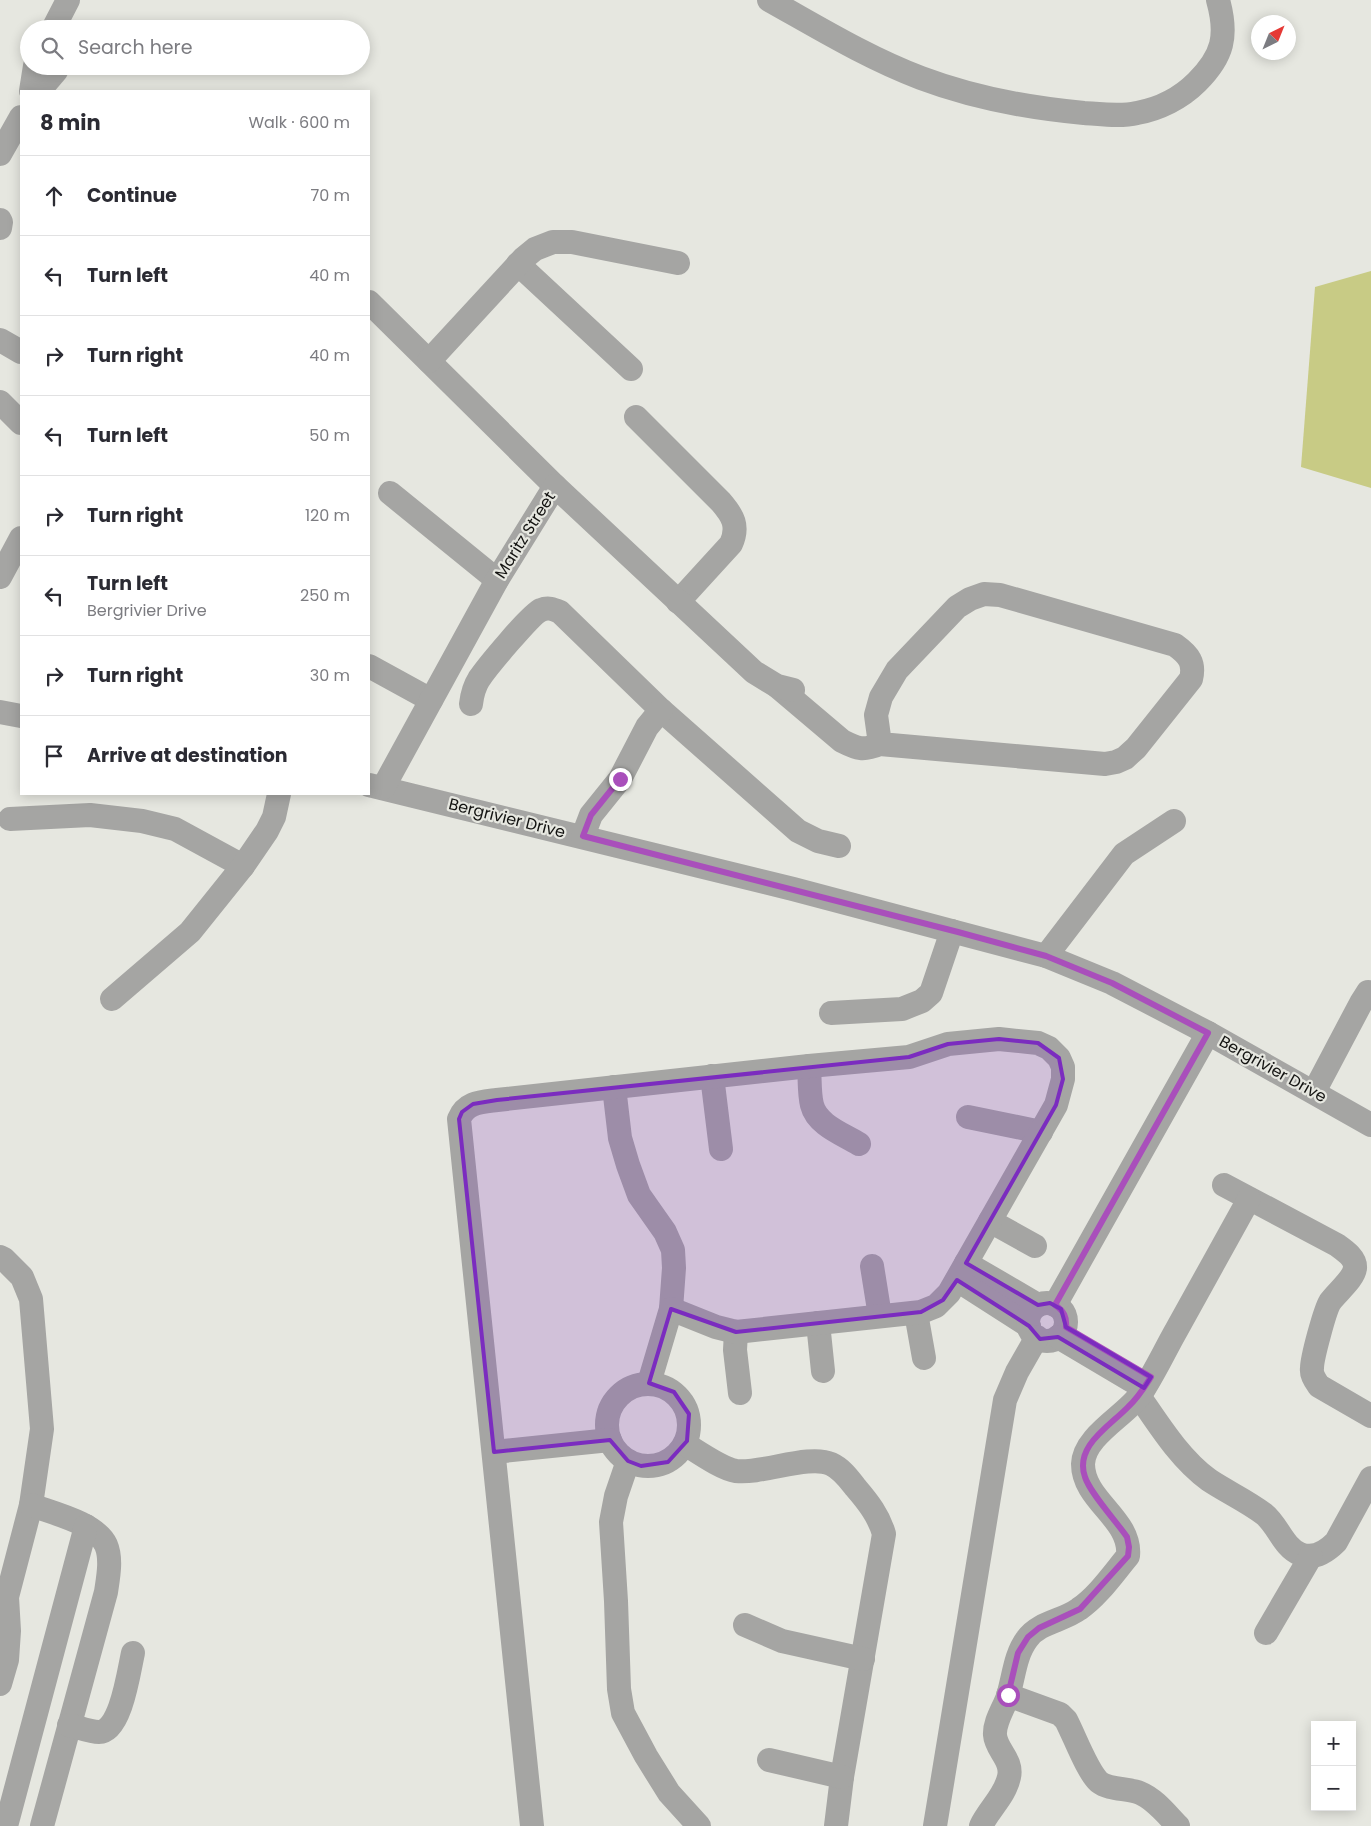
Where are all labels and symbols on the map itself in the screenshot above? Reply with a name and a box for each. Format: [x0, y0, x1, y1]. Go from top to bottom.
north arrow [1251, 15, 1296, 60]
street label: Maritz Street [489, 487, 561, 583]
route end [609, 768, 632, 791]
street label: Bergrivier Drive [446, 792, 568, 844]
street label: Bergrivier Drive [1215, 1030, 1331, 1108]
route start [997, 1684, 1020, 1707]

